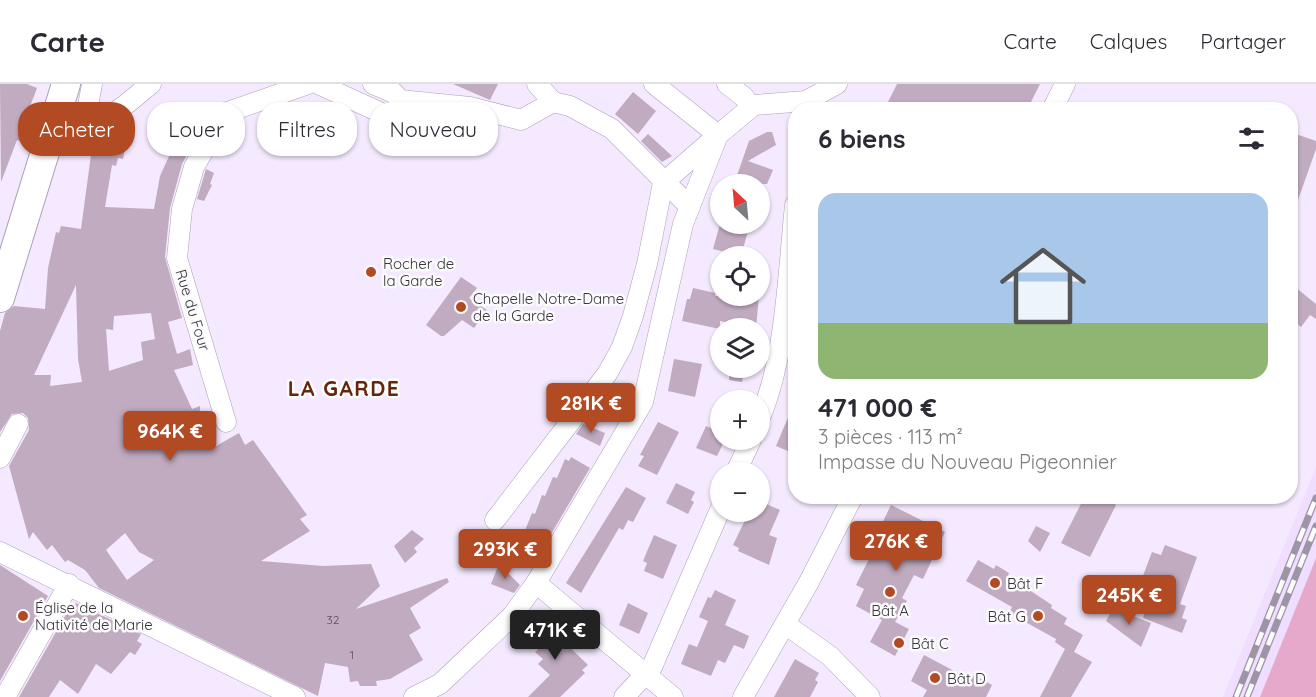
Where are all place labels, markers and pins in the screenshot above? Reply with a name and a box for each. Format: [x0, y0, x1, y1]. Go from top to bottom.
place label: Rocher de la Garde [383, 254, 454, 290]
marker: Rocher de la Garde [364, 265, 378, 279]
place label: Chapelle Notre-Dame de la Garde [473, 289, 624, 325]
marker: Chapelle Notre-Dame de la Garde [454, 300, 468, 314]
pin: 281K € [542, 383, 640, 434]
pin: 964K € [121, 411, 219, 462]
pin: 276K € [847, 521, 945, 572]
pin: 293K € [456, 529, 554, 580]
place label: Bât F [1007, 574, 1044, 593]
pin: 245K € [1080, 575, 1178, 626]
marker: Bât F [988, 576, 1002, 590]
marker: Bât A [883, 585, 897, 599]
place label: Église de la Nativité de Marie [35, 598, 153, 634]
place label: Bât A [871, 601, 909, 620]
place label: Bât G [988, 607, 1026, 626]
marker: Église de la Nativité de Marie [16, 609, 30, 623]
marker: Bât G [1031, 609, 1045, 623]
pin: 471K € [506, 610, 604, 661]
place label: Bât C [911, 634, 949, 653]
marker: Bât C [892, 636, 906, 650]
place label: Bât D [947, 669, 986, 688]
marker: Bât D [928, 671, 942, 685]

